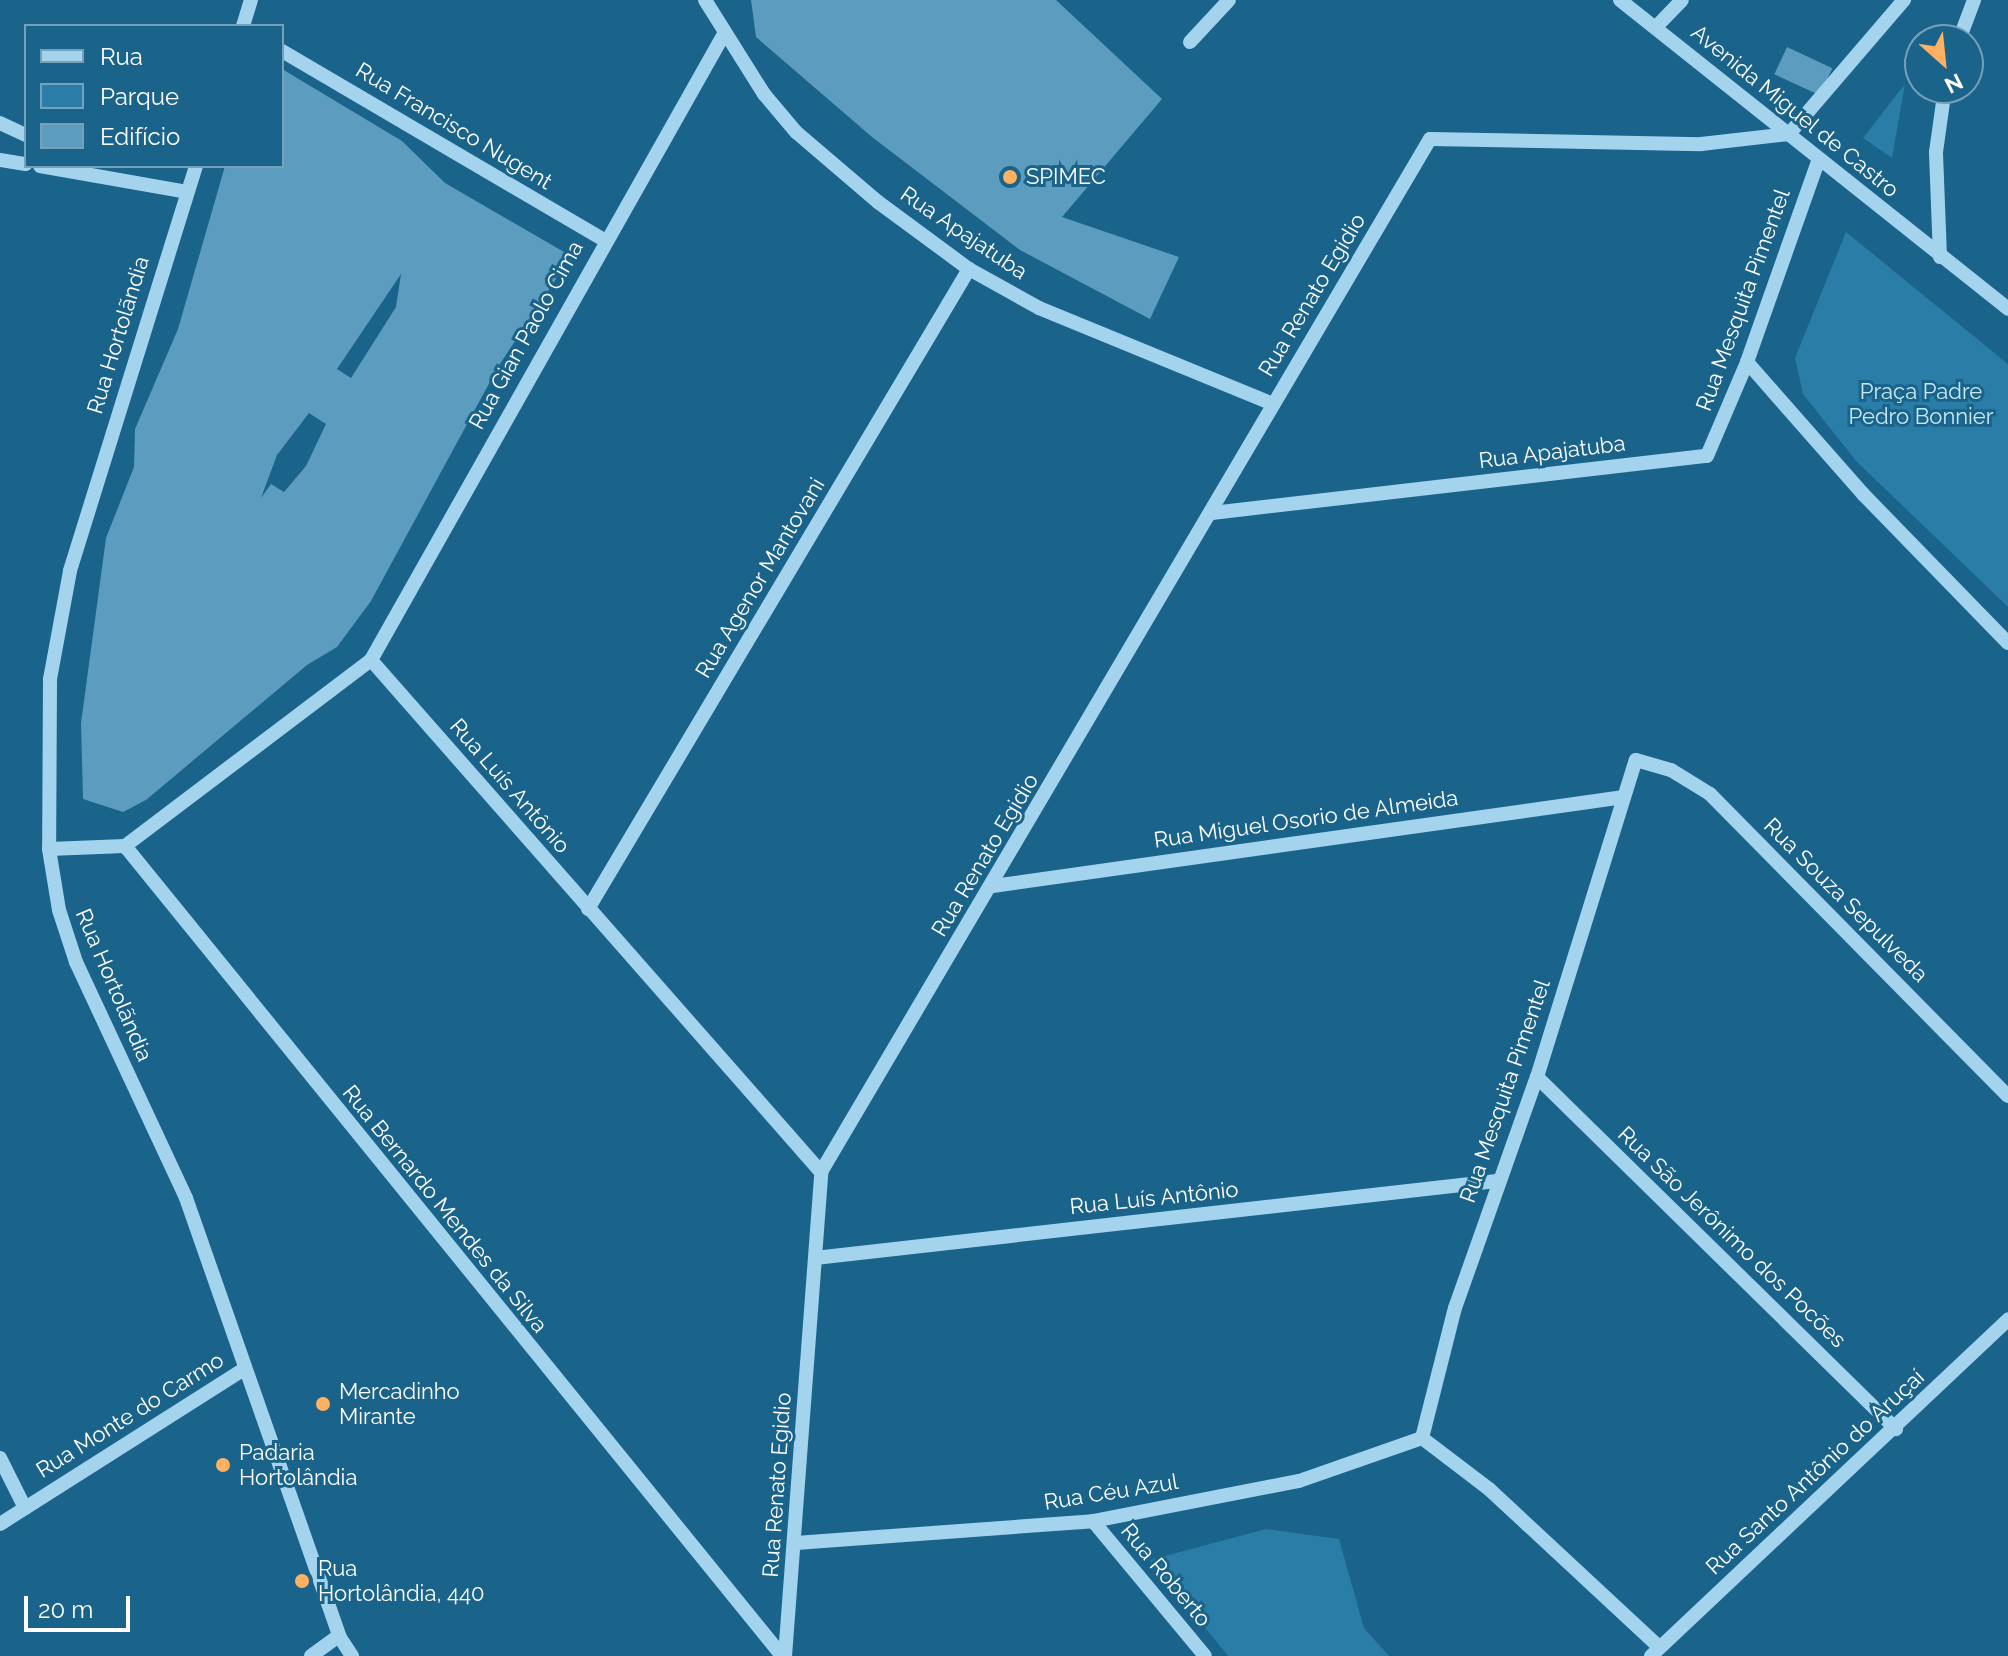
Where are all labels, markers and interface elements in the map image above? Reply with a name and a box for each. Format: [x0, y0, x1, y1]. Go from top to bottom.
street label: Avenida Miguel de Castro [1686, 19, 1904, 203]
legend [24, 24, 284, 168]
north arrow [1904, 24, 1984, 104]
text: Rua [100, 42, 143, 71]
street label: Rua Francisco Nugent [351, 57, 557, 195]
text: N [1941, 68, 1967, 99]
text: Parque [100, 82, 179, 111]
text: Edifício [100, 122, 180, 151]
place label: SPIMEC [1026, 164, 1106, 190]
marker: SPIMEC [1001, 168, 1019, 186]
street label: Rua Apajatuba [895, 181, 1033, 285]
street label: Rua Mesquita Pimentel [1691, 185, 1795, 415]
street label: Rua Renato Egidio [1253, 209, 1371, 381]
street label: Rua Gian Paolo Cima [463, 236, 589, 434]
street label: Rua Hortolãndia [82, 253, 154, 417]
park label: Praça Padre Pedro Bonnier [1849, 378, 1993, 430]
street label: Rua Apajatuba [1477, 430, 1627, 474]
street label: Rua Agenor Mantovani [689, 473, 831, 683]
street label: Rua Luís Antônio [444, 713, 576, 859]
street label: Rua Renato Egidio [926, 769, 1044, 941]
street label: Rua Miguel Osorio de Almeida [1152, 784, 1460, 854]
street label: Rua Souza Sepulveda [1758, 812, 1934, 988]
street label: Rua Hortolãndia [70, 905, 158, 1065]
street label: Rua Mesquita Pimentel [1454, 976, 1556, 1206]
street label: Rua Bernardo Mendes da Silva [337, 1080, 553, 1338]
street label: Rua São Jerônimo dos Pocões [1612, 1121, 1852, 1353]
street label: Rua Luís Antônio [1068, 1176, 1240, 1220]
street label: Rua Monte do Carmo [31, 1347, 229, 1483]
street label: Rua Santo Antônio do Aruçaí [1700, 1363, 1930, 1581]
place label: Mercadinho Mirante [339, 1378, 460, 1430]
street label: Rua Renato Egidio [757, 1392, 797, 1578]
marker: Mercadinho Mirante [314, 1395, 332, 1413]
place label: Padaria Hortolândia [239, 1439, 357, 1490]
marker: Padaria Hortolândia [214, 1456, 232, 1474]
street label: Rua Céu Azul [1042, 1468, 1180, 1516]
street label: Rua Roberto [1115, 1518, 1217, 1632]
place label: Rua Hortolândia, 440 [318, 1555, 484, 1606]
marker: Rua Hortolândia, 440 [293, 1572, 311, 1590]
scale bar [28, 1580, 134, 1630]
text: 20 m [38, 1595, 93, 1624]

